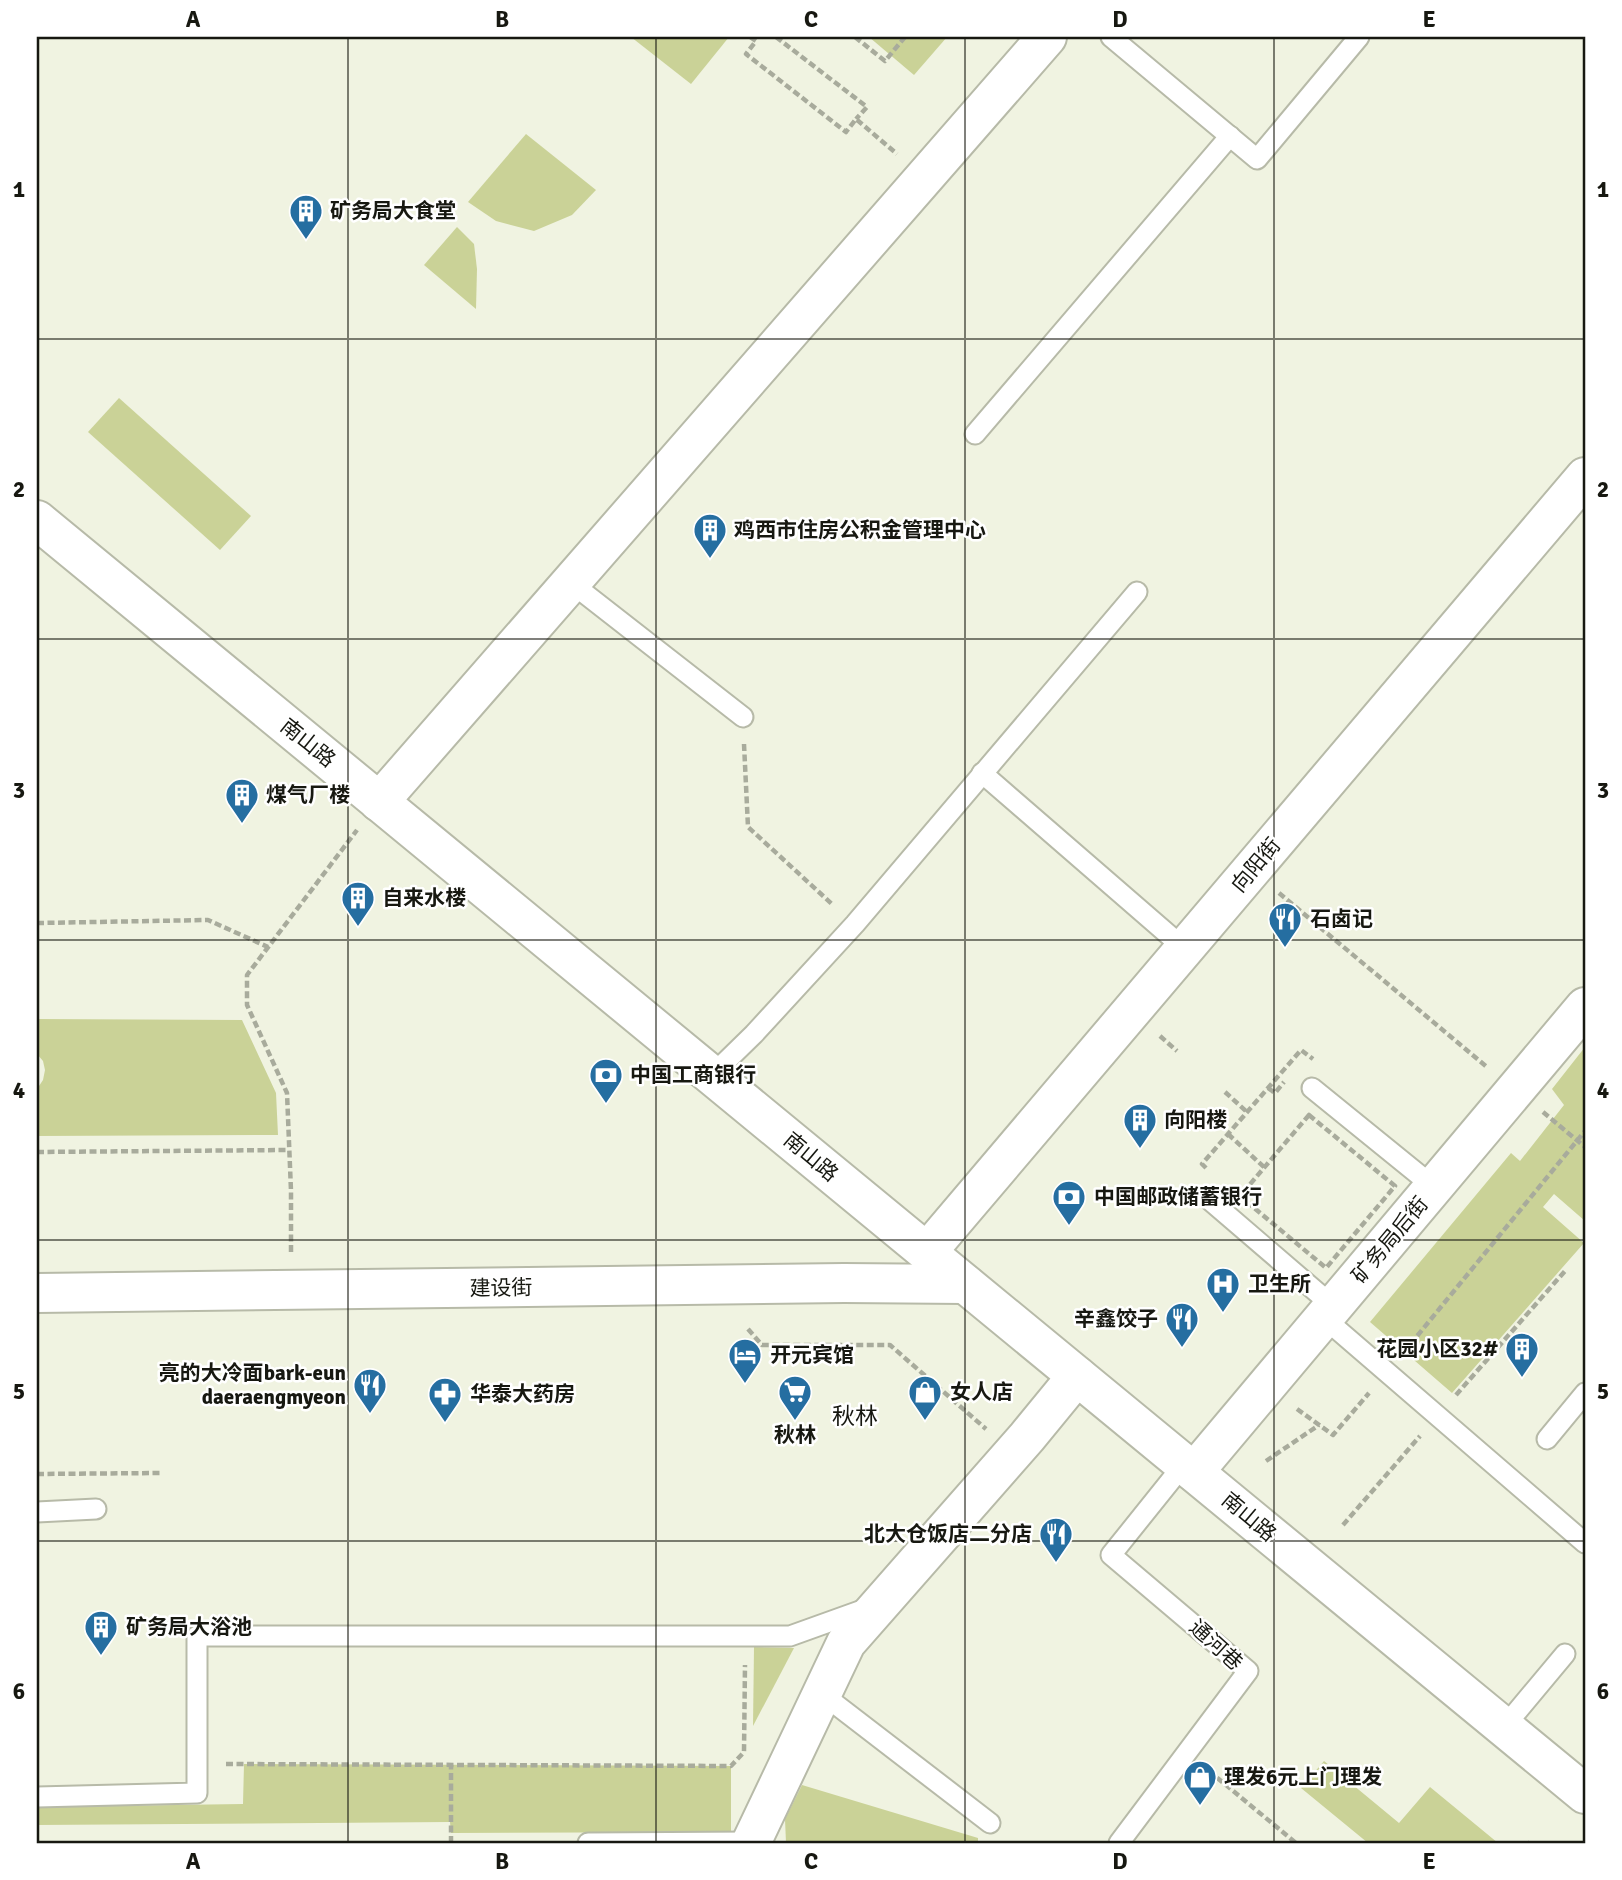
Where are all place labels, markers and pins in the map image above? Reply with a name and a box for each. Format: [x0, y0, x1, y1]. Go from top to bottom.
building icon: 矿务局大食堂 [287, 192, 325, 241]
place label: 矿务局大食堂 [330, 198, 456, 224]
building icon: 鸡西市住房公积金管理中心 [691, 511, 729, 560]
place label: 鸡西市住房公积金管理中心 [734, 517, 986, 543]
building icon: 煤气厂楼 [223, 776, 261, 825]
place label: 煤气厂楼 [266, 782, 350, 808]
building icon: 自来水楼 [339, 879, 377, 928]
place label: 自来水楼 [382, 885, 466, 911]
restaurant icon: 石卤记 [1266, 900, 1304, 949]
place label: 石卤记 [1310, 906, 1373, 932]
bank icon: 中国工商银行 [587, 1056, 625, 1105]
place label: 中国工商银行 [630, 1062, 756, 1088]
building icon: 向阳楼 [1121, 1101, 1159, 1150]
place label: 向阳楼 [1164, 1107, 1227, 1133]
bank icon: 中国邮政储蓄银行 [1050, 1178, 1088, 1227]
place label: 中国邮政储蓄银行 [1094, 1184, 1262, 1210]
hospital icon: 卫生所 [1204, 1265, 1242, 1314]
place label: 卫生所 [1248, 1271, 1311, 1297]
restaurant icon: 辛鑫饺子 [1163, 1300, 1201, 1349]
place label: 辛鑫饺子 [1074, 1306, 1158, 1332]
building icon: 花园小区32# [1503, 1330, 1541, 1379]
hotel icon: 开元宾馆 [726, 1336, 764, 1385]
place label: 花园小区32# [1376, 1336, 1498, 1362]
place label: 开元宾馆 [770, 1342, 854, 1368]
place label: 亮的大冷面bark-eun daeraengmyeon [159, 1360, 346, 1410]
restaurant icon: 亮的大冷面bark-eun daeraengmyeon [351, 1366, 389, 1415]
supermarket icon: 秋林 [776, 1373, 814, 1422]
shop icon: 女人店 [906, 1373, 944, 1422]
pharmacy icon: 华泰大药房 [426, 1375, 464, 1424]
place label: 女人店 [950, 1379, 1013, 1405]
place label: 华泰大药房 [470, 1381, 575, 1407]
place label: 秋林 [774, 1422, 816, 1448]
restaurant icon: 北大仓饭店二分店 [1037, 1515, 1075, 1564]
place label: 北大仓饭店二分店 [864, 1521, 1032, 1547]
building icon: 矿务局大浴池 [82, 1608, 120, 1657]
place label: 矿务局大浴池 [126, 1614, 252, 1640]
shop icon: 理发6元上门理发 [1181, 1758, 1219, 1807]
place label: 理发6元上门理发 [1224, 1764, 1382, 1790]

